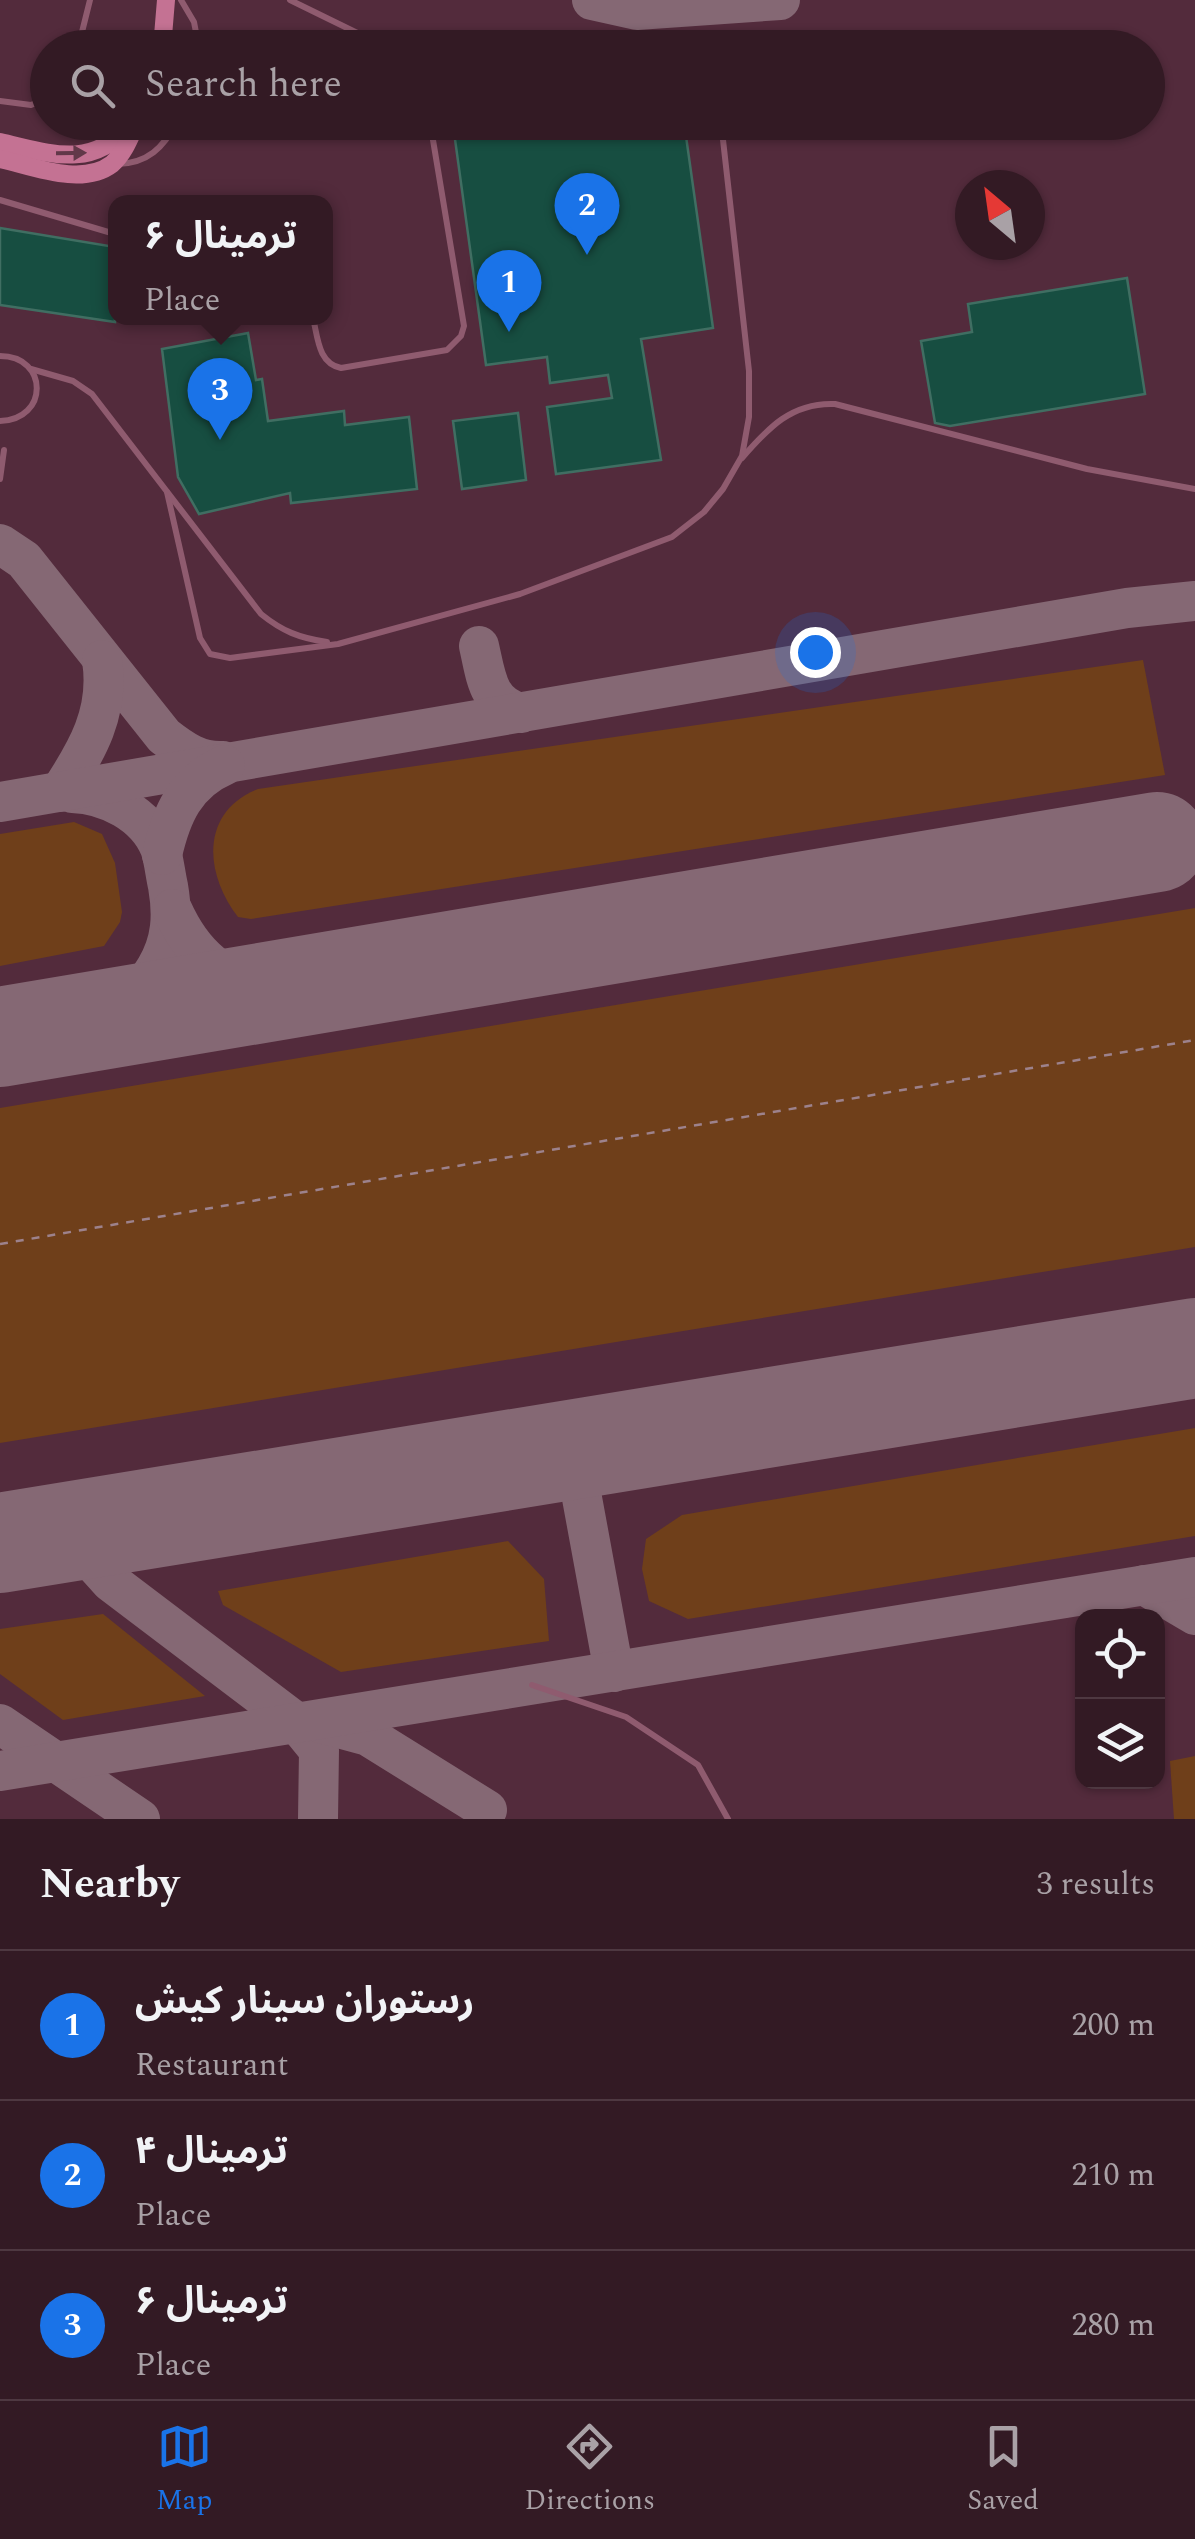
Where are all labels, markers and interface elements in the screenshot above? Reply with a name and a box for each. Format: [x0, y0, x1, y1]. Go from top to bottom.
search box [30, 30, 1165, 140]
text: Search here [145, 56, 342, 114]
icon: search [65, 58, 120, 113]
one-way arrow [56, 145, 87, 161]
north arrow [955, 170, 1045, 260]
pin: 2 [554, 172, 620, 255]
popup [108, 195, 333, 325]
text: ترمینال ۶ [144, 208, 297, 266]
pin: 1 [476, 250, 542, 332]
text: Place [144, 276, 220, 325]
pin: 3 [188, 358, 252, 440]
your location [790, 627, 841, 678]
map controls [1075, 1609, 1165, 1789]
button: locate [1075, 1609, 1165, 1699]
button: layers [1075, 1699, 1165, 1789]
text: Nearby [40, 1853, 179, 1916]
text: 3 results [1036, 1860, 1155, 1909]
text: رستوران سینار کیش [135, 1973, 474, 2031]
text: 1 [64, 2001, 81, 2050]
text: 200 m [1071, 2001, 1155, 2050]
text: Restaurant [135, 2041, 289, 2090]
text: ترمینال ۴ [135, 2123, 288, 2181]
text: 2 [64, 2151, 81, 2200]
text: 210 m [1071, 2151, 1155, 2200]
text: Place [135, 2191, 211, 2240]
text: ترمینال ۶ [135, 2273, 288, 2331]
text: 3 [64, 2301, 81, 2350]
text: 280 m [1071, 2301, 1155, 2350]
text: Place [135, 2341, 211, 2390]
tab: Map [156, 2419, 212, 2522]
tab: Directions [524, 2419, 655, 2522]
tab: Saved [967, 2419, 1039, 2522]

